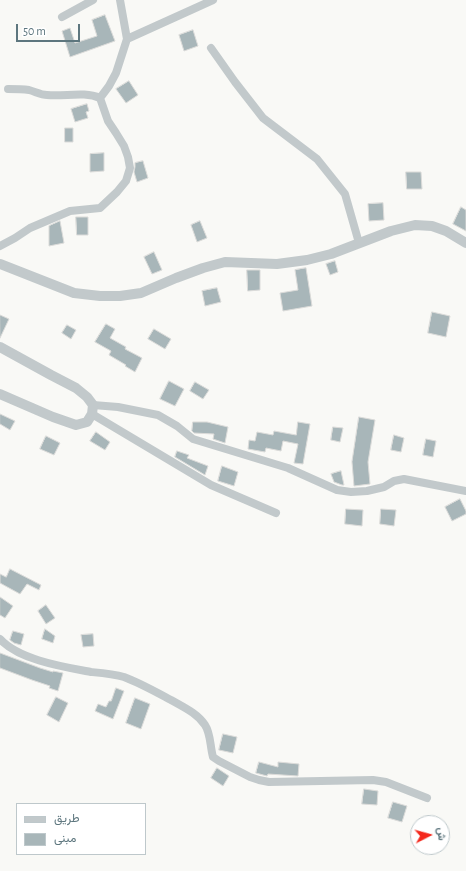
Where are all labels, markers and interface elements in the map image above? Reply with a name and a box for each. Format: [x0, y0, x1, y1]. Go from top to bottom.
scale bar [18, 16, 82, 42]
text: 50 m [23, 25, 46, 37]
legend [16, 803, 146, 855]
text: طريق [54, 812, 79, 824]
north arrow [410, 815, 450, 855]
text: ش [435, 827, 448, 841]
text: مبنى [54, 832, 76, 844]

